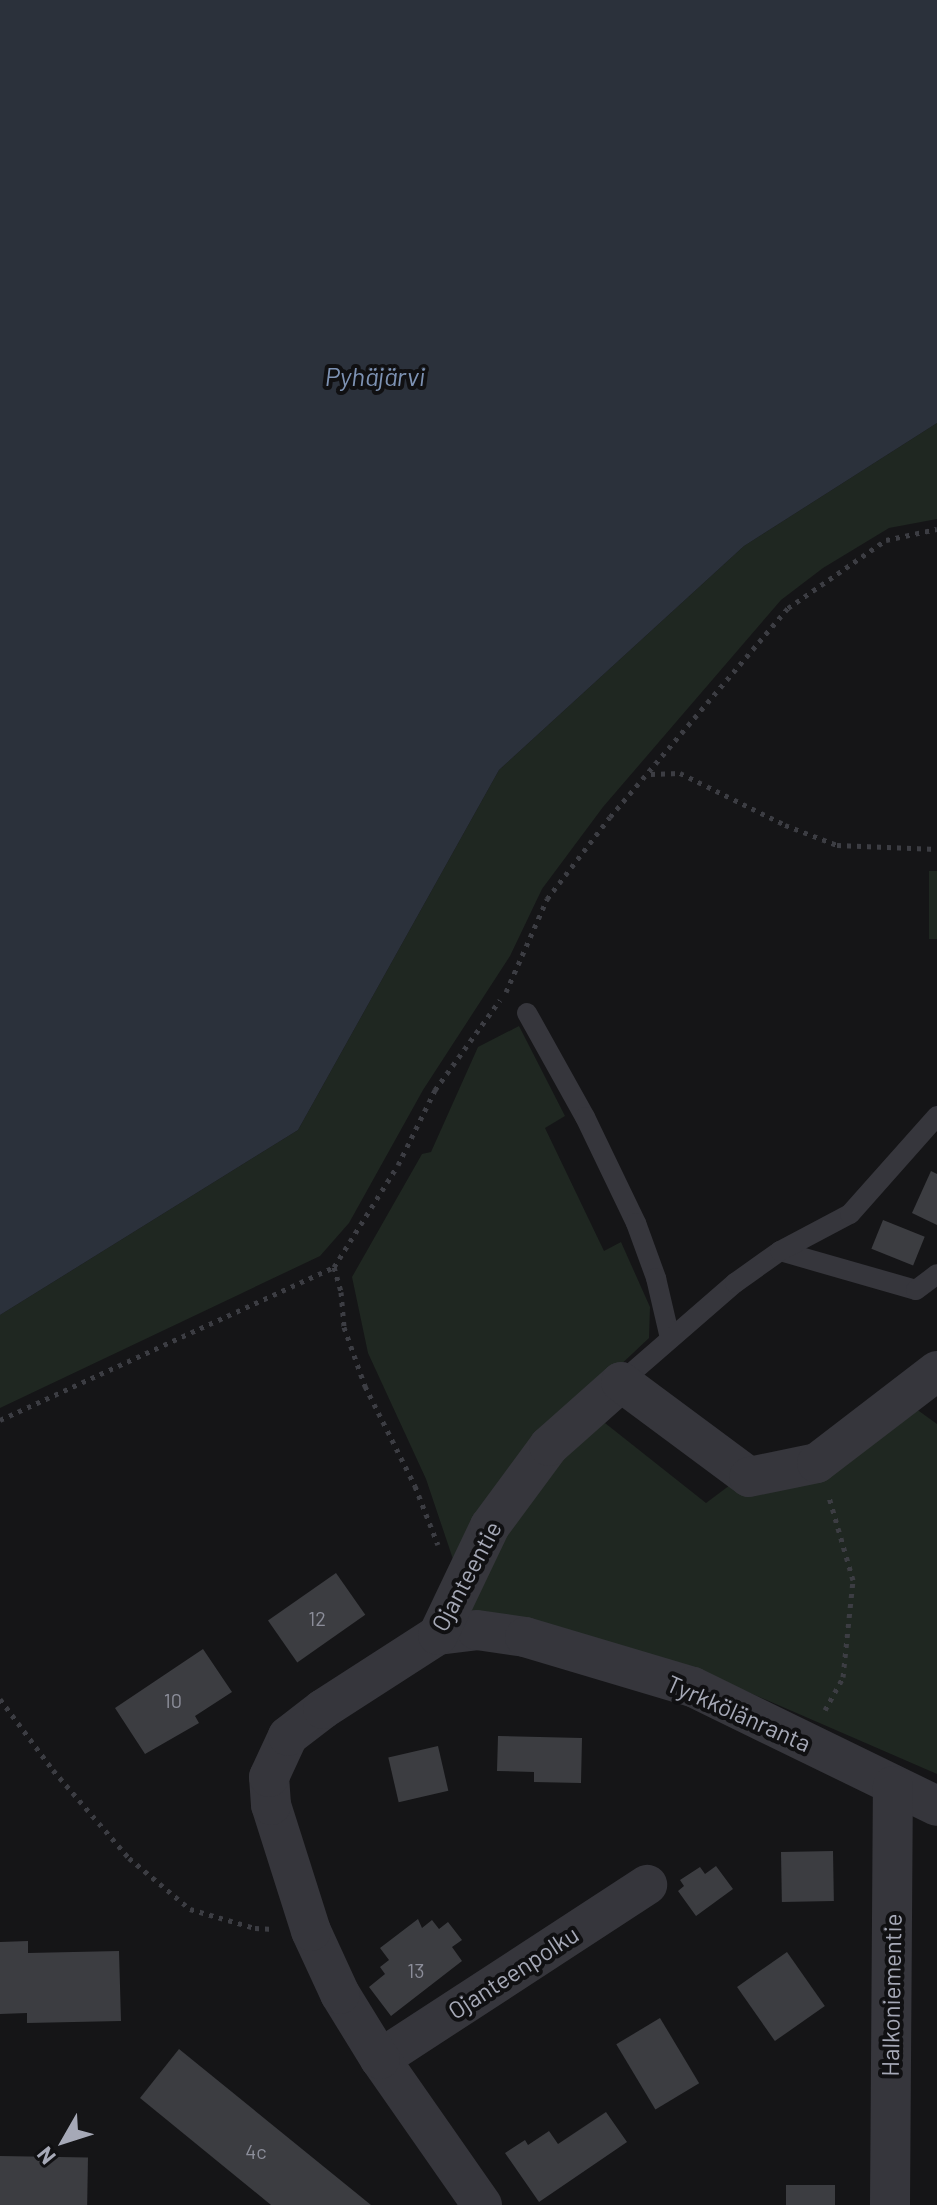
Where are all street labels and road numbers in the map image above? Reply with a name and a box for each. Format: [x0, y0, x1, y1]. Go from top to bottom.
street label: Ojanteentie [425, 1516, 507, 1636]
street label: Tyrkkölänranta [663, 1668, 815, 1758]
street label: Halkoniementie [875, 1913, 907, 2077]
street label: Ojanteenpolku [442, 1919, 584, 2025]

